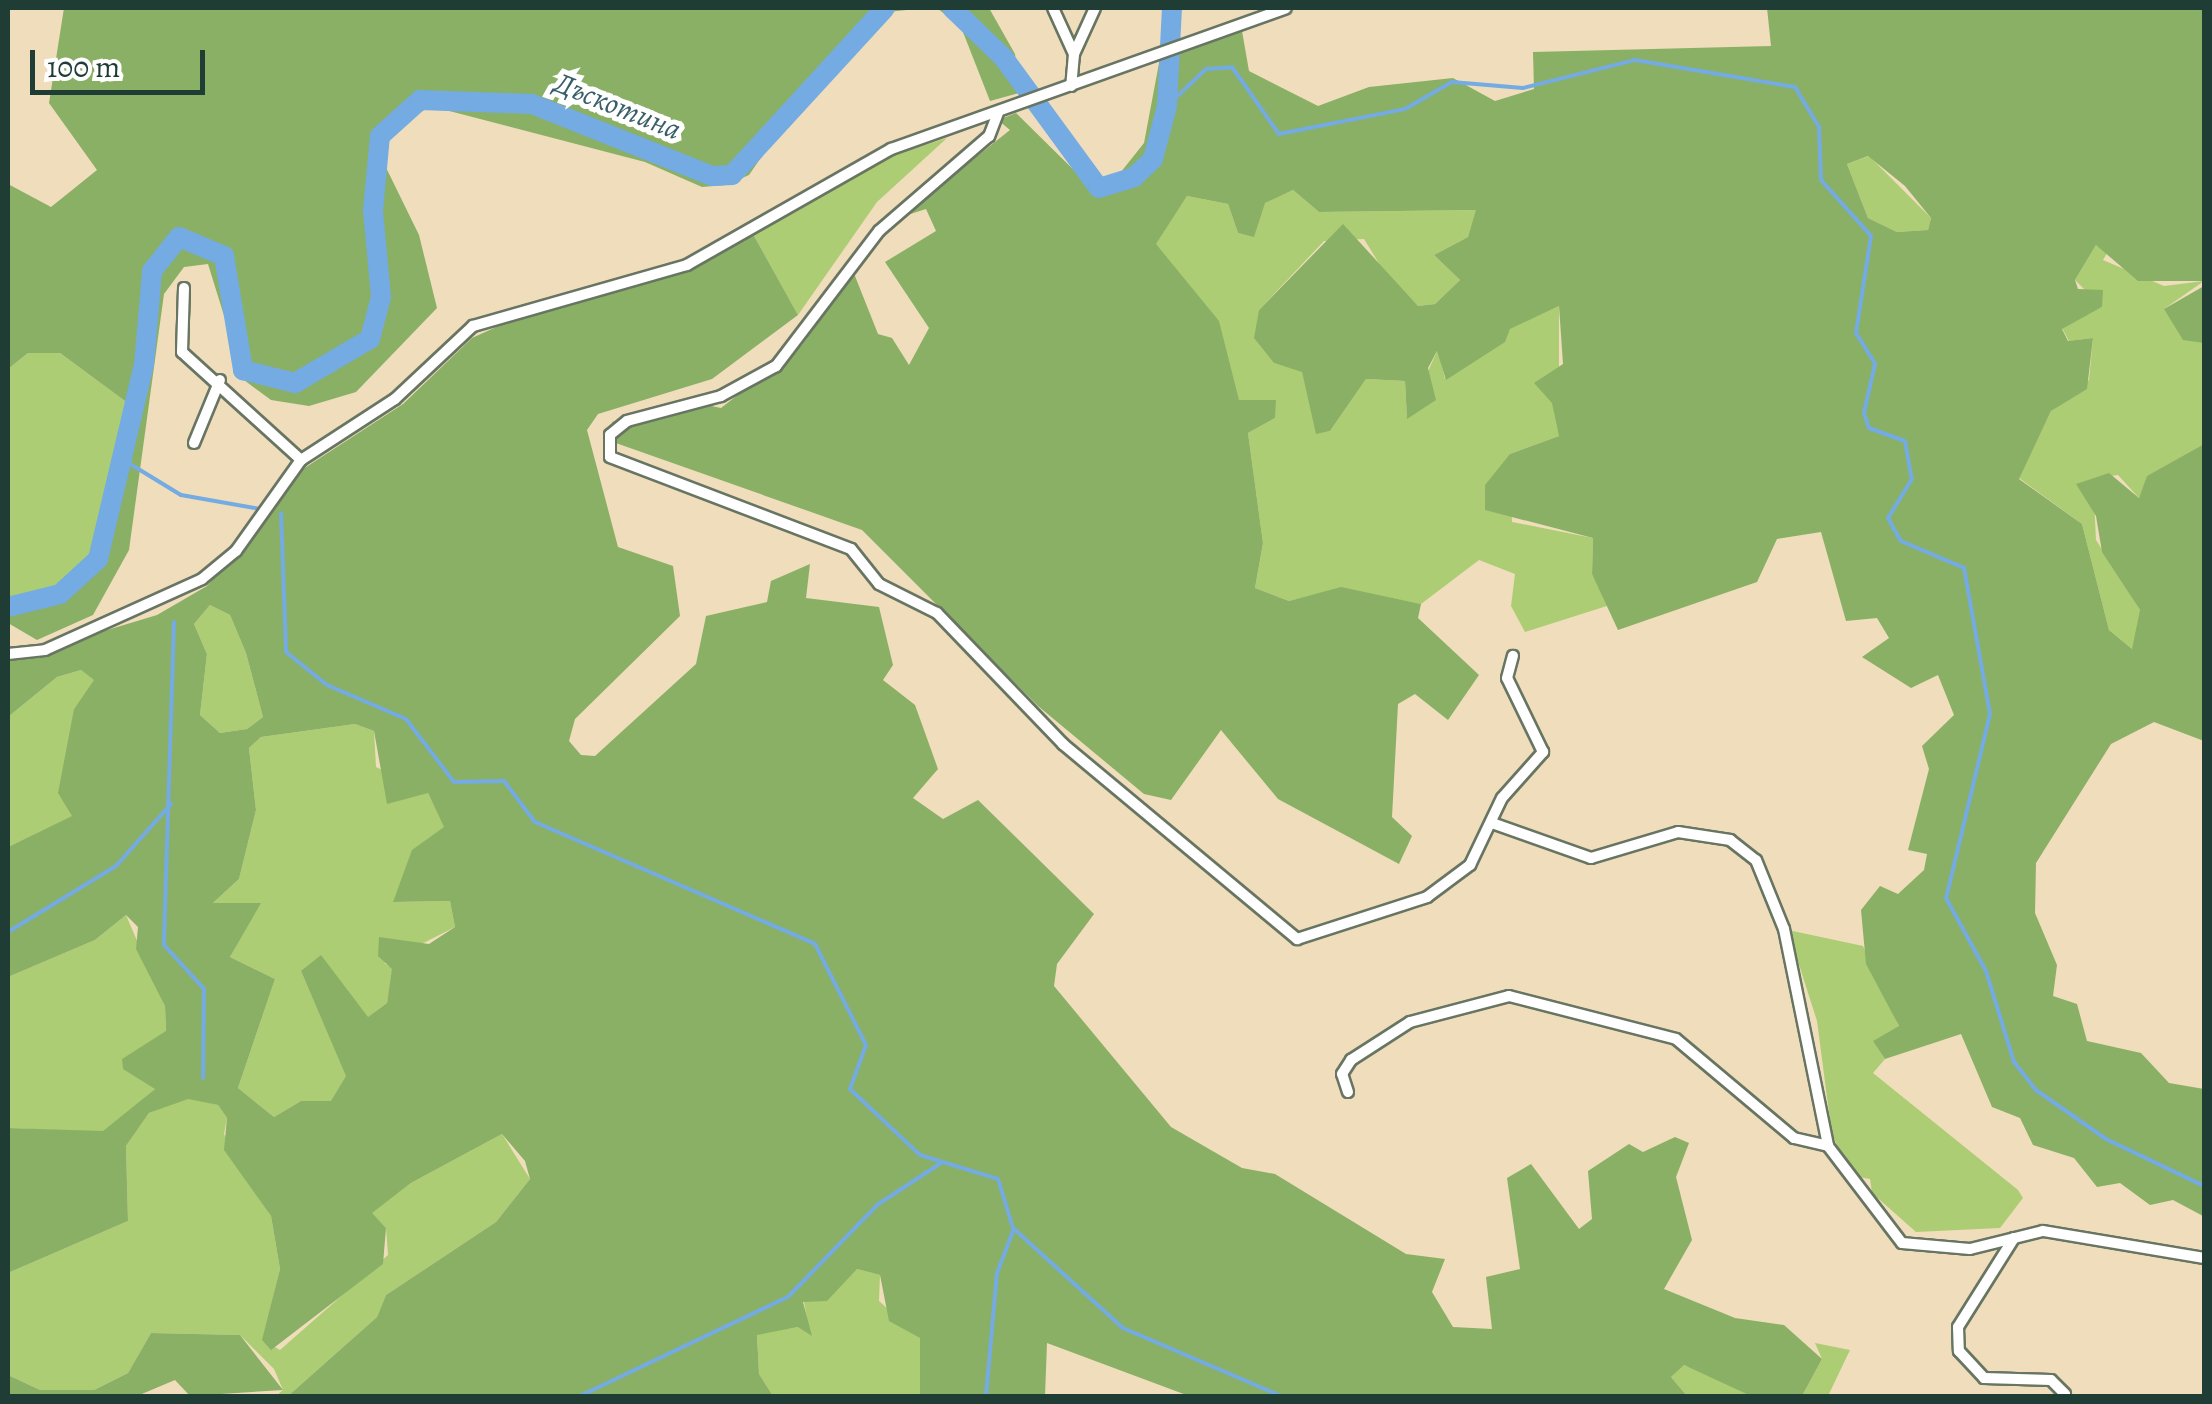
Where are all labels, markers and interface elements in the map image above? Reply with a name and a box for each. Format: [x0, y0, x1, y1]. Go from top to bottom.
scale bar [35, 30, 210, 92]
text: 100 m [47, 47, 120, 87]
water label: Дъскотина [550, 64, 686, 148]

